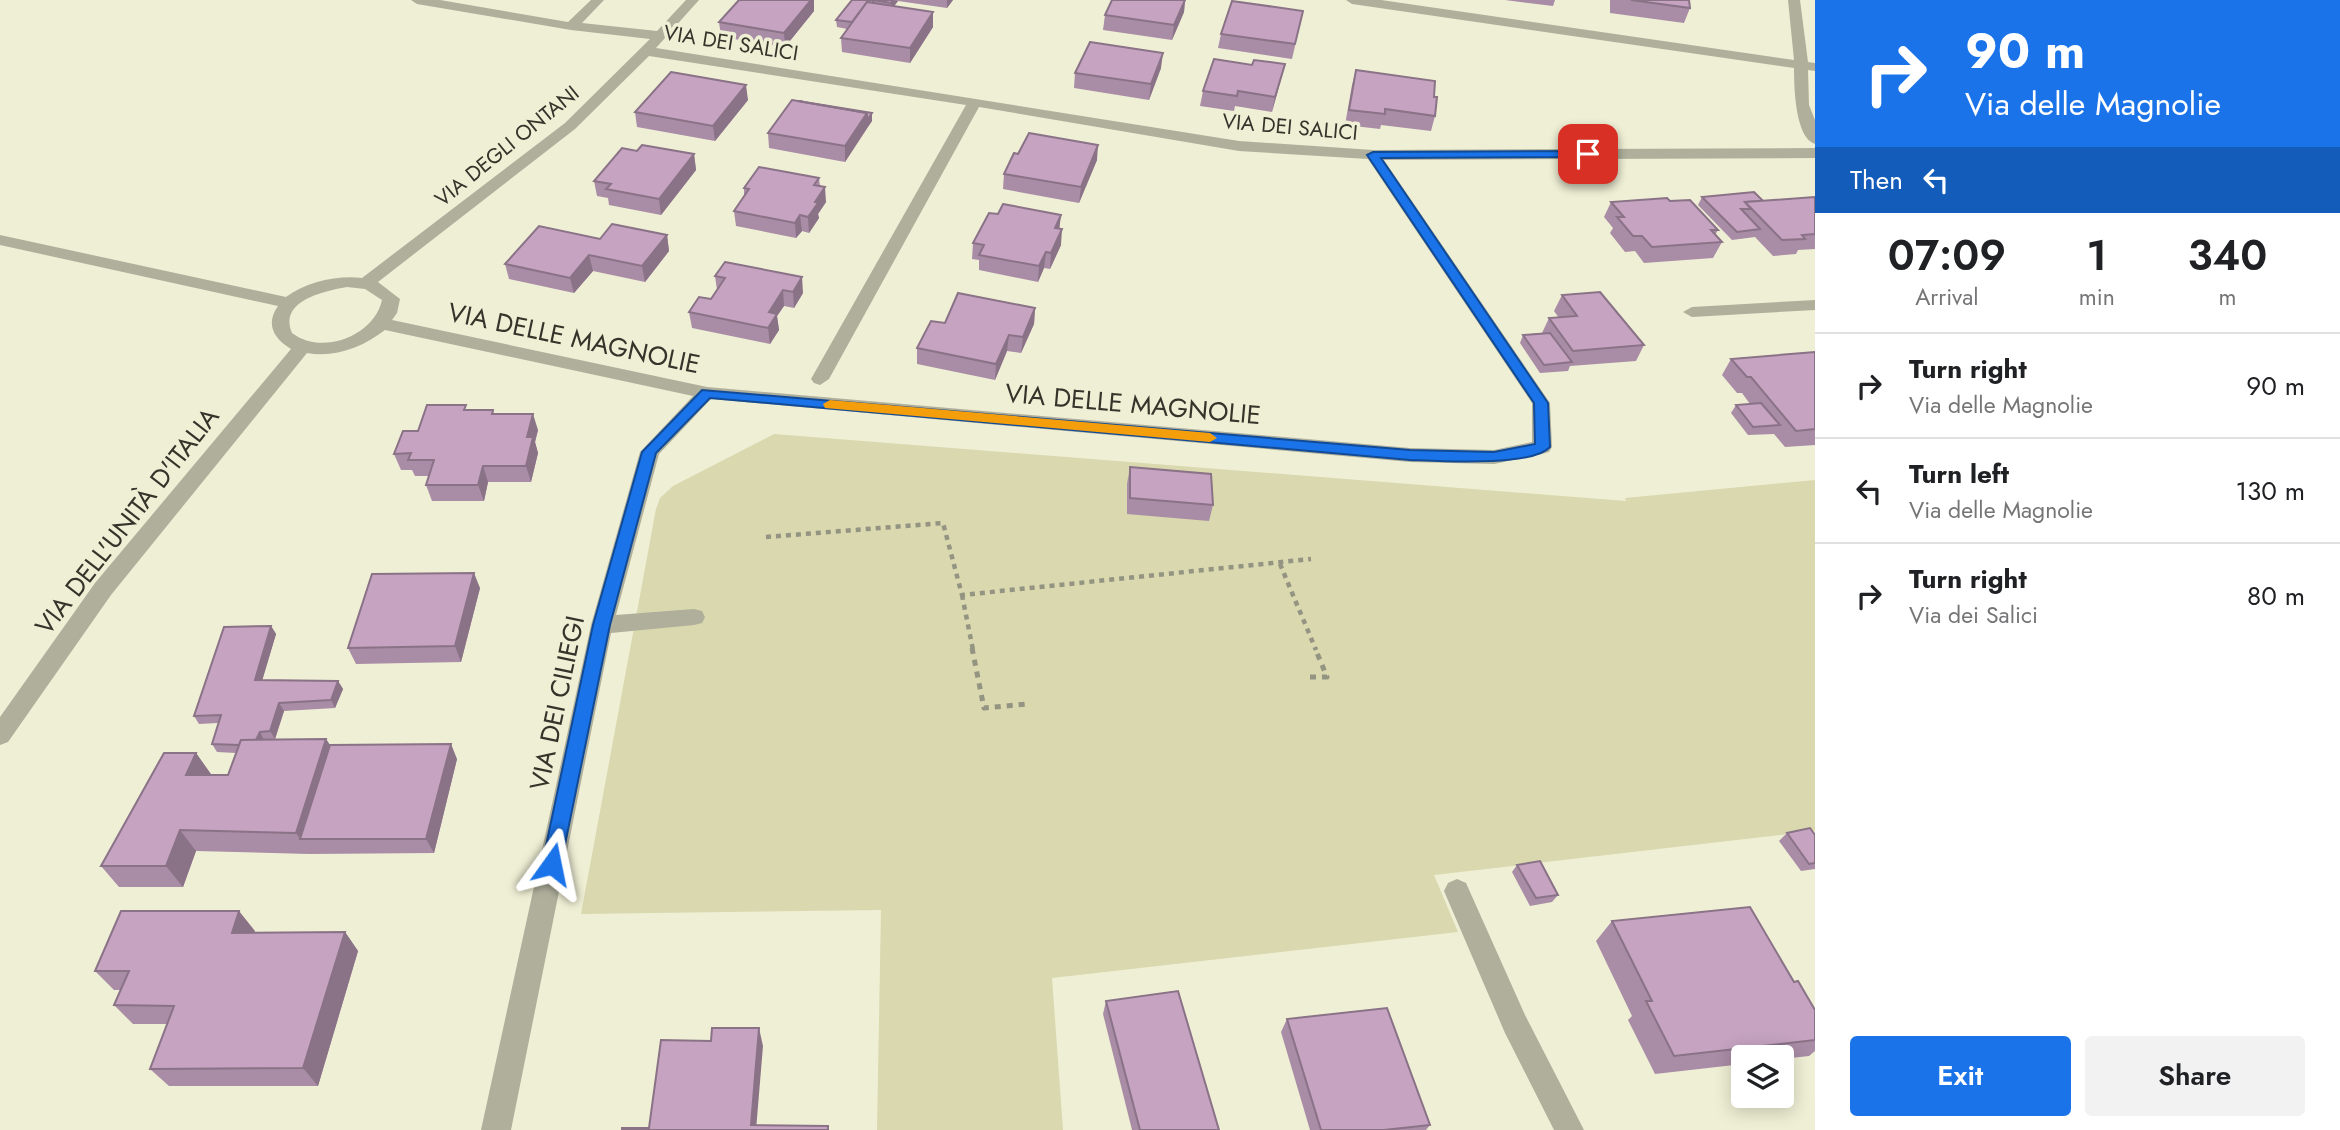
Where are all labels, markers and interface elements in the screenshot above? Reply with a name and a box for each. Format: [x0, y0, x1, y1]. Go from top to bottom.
text: 90 m [1965, 16, 2085, 86]
street label: VIA DEI SALICI [662, 18, 800, 68]
icon: right [1850, 28, 1941, 119]
street label: VIA DEGLI ONTANI [428, 78, 586, 214]
text: Via delle Magnolie [1965, 81, 2221, 127]
street label: VIA DEI SALICI [1221, 106, 1359, 148]
pin [1558, 124, 1618, 184]
icon: arrive [1569, 135, 1607, 173]
text: Then [1850, 161, 1903, 199]
icon: left [1917, 161, 1955, 199]
text: 07:09 [1888, 225, 2006, 286]
text: 1 [2086, 225, 2107, 286]
text: 340 [2187, 225, 2267, 286]
text: Arrival [1915, 280, 1979, 314]
text: min [2079, 280, 2115, 314]
text: m [2218, 280, 2236, 314]
street label: VIA DELLE MAGNOLIE [445, 293, 703, 383]
text: Turn right [1909, 350, 2027, 388]
icon: right [1850, 367, 1888, 405]
text: 90 m [2246, 367, 2305, 405]
street label: VIA DELLE MAGNOLIE [1004, 374, 1262, 434]
text: Via delle Magnolie [1909, 388, 2093, 422]
street label: VIA DELL'UNITÀ D'ITALIA [26, 399, 229, 643]
text: Turn left [1909, 455, 2009, 493]
icon: left [1850, 472, 1888, 510]
text: 130 m [2235, 472, 2305, 510]
text: Via delle Magnolie [1909, 493, 2093, 527]
text: Turn right [1909, 560, 2027, 598]
icon: right [1850, 577, 1888, 615]
text: 80 m [2247, 577, 2305, 615]
text: Via dei Salici [1909, 598, 2038, 632]
street label: VIA DEI CILIEGI [520, 612, 594, 794]
position arrow [515, 827, 589, 901]
button: Exit [1850, 1036, 2071, 1116]
button: Share [2085, 1036, 2305, 1116]
map controls [1731, 1045, 1794, 1108]
button: layers [1731, 1045, 1794, 1108]

